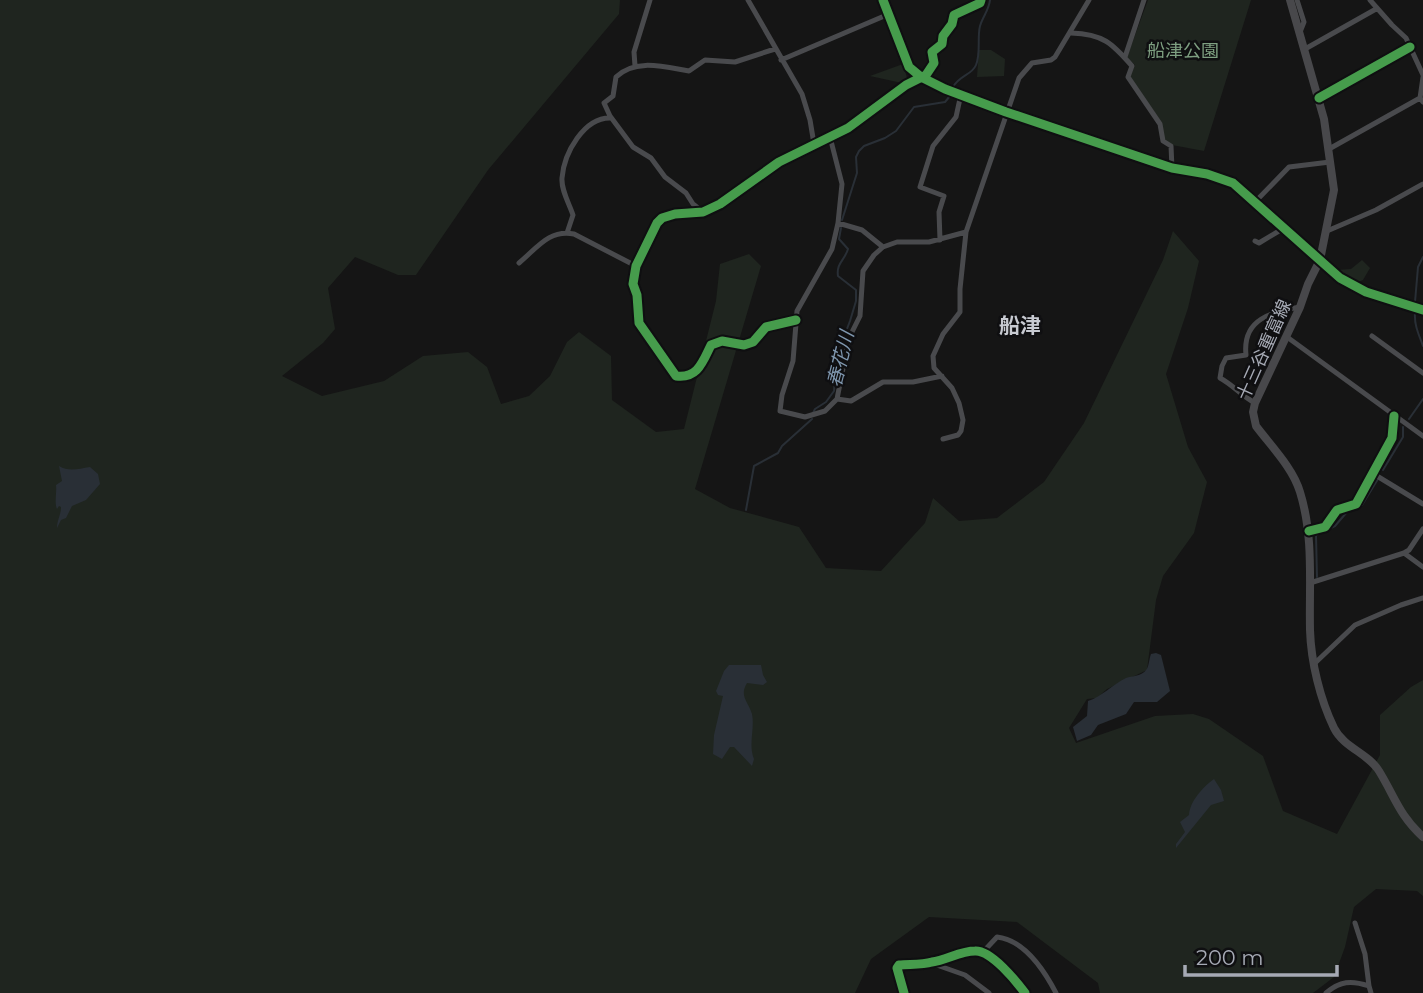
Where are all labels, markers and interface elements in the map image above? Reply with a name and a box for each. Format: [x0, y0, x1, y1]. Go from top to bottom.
park label: 船津公園 [1147, 40, 1219, 62]
street label: 十三谷重富線 [1232, 296, 1296, 404]
district label: 船津 [999, 313, 1041, 338]
water label: 春花川 [822, 327, 859, 390]
scale bar [1185, 934, 1337, 978]
text: 200 m [1196, 945, 1263, 970]

